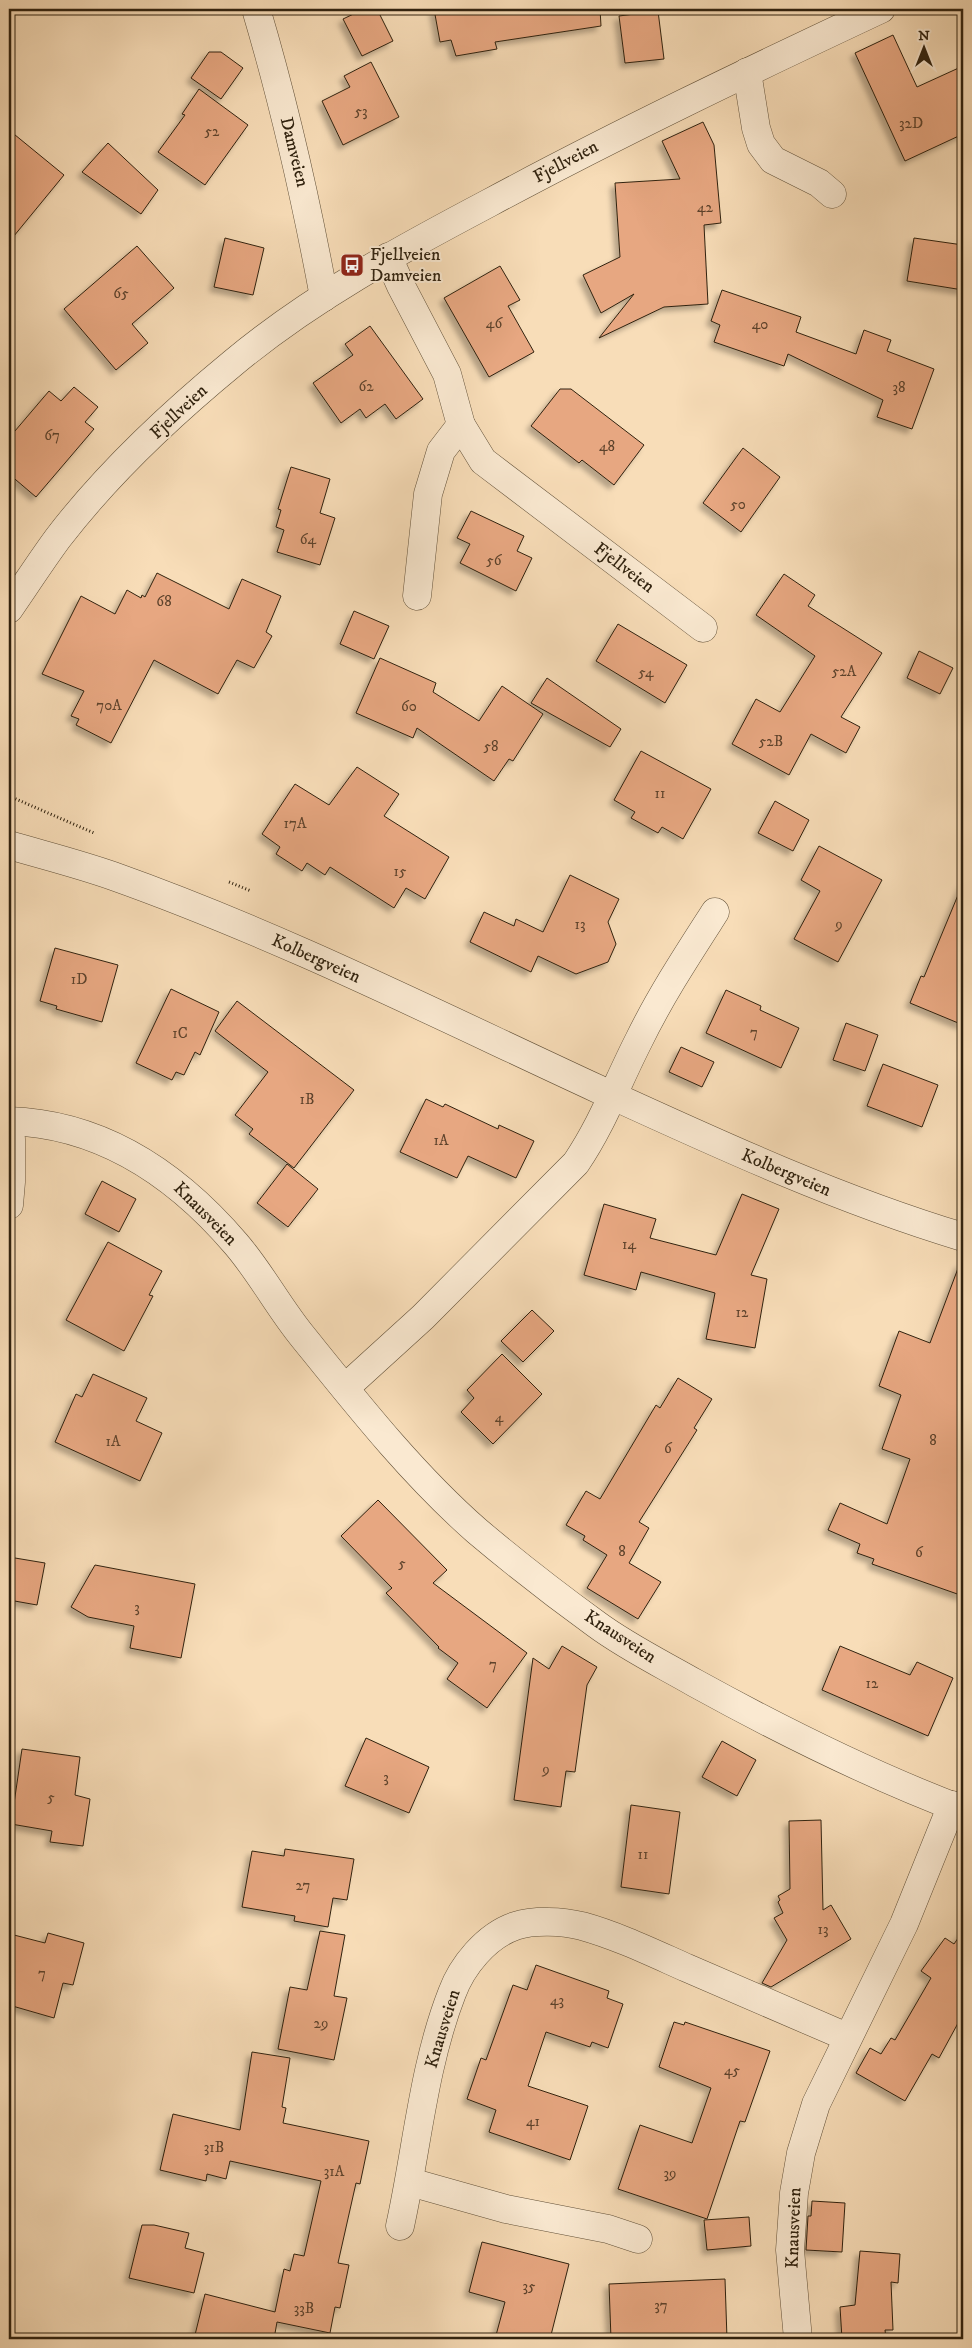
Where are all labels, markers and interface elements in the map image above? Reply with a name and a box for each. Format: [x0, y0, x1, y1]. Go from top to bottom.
north arrow [900, 22, 950, 72]
text: N [918, 27, 930, 45]
house number: 53 [354, 102, 368, 121]
house number: 32D [899, 114, 923, 133]
street label: Damveien [275, 115, 313, 190]
house number: 52 [205, 122, 220, 141]
street label: Fjellveien [530, 136, 603, 188]
house number: 42 [697, 198, 714, 217]
place label: Fjellveien Damveien [370, 244, 442, 287]
bus stop icon: Fjellveien Damveien [339, 252, 365, 278]
house number: 65 [113, 284, 129, 303]
house number: 46 [486, 314, 503, 333]
house number: 40 [752, 315, 768, 334]
house number: 62 [358, 377, 374, 396]
house number: 38 [892, 378, 906, 397]
street label: Fjellveien [146, 380, 213, 444]
house number: 67 [44, 426, 60, 445]
house number: 48 [599, 437, 615, 456]
house number: 50 [730, 495, 746, 514]
house number: 64 [300, 530, 317, 549]
street label: Fjellveien [589, 538, 659, 598]
house number: 56 [486, 551, 503, 570]
house number: 68 [156, 592, 172, 611]
house number: 52A [832, 662, 857, 681]
house number: 54 [638, 663, 654, 682]
house number: 70A [96, 696, 122, 715]
house number: 60 [401, 697, 417, 716]
house number: 52B [759, 732, 783, 751]
house number: 58 [484, 737, 498, 756]
house number: 11 [654, 784, 666, 803]
house number: 17A [284, 814, 307, 833]
house number: 15 [394, 862, 407, 881]
house number: 13 [574, 915, 586, 934]
house number: 9 [834, 915, 843, 934]
street label: Kolbergveien [268, 930, 364, 989]
house number: 1D [71, 970, 87, 989]
house number: 7 [750, 1023, 758, 1042]
house number: 1C [172, 1024, 188, 1043]
house number: 1B [300, 1090, 315, 1109]
house number: 1A [433, 1131, 449, 1150]
street label: Kolbergveien [738, 1144, 835, 1202]
street label: Knausveien [169, 1178, 242, 1251]
house number: 14 [622, 1235, 636, 1254]
house number: 12 [736, 1303, 749, 1322]
house number: 4 [495, 1408, 504, 1427]
house number: 8 [929, 1431, 937, 1450]
house number: 1A [105, 1432, 121, 1451]
house number: 6 [664, 1439, 673, 1458]
house number: 8 [618, 1542, 626, 1561]
house number: 6 [915, 1543, 924, 1562]
house number: 5 [398, 1554, 406, 1573]
house number: 3 [134, 1598, 140, 1617]
street label: Knausveien [580, 1606, 661, 1669]
house number: 7 [489, 1655, 497, 1674]
house number: 12 [866, 1674, 879, 1693]
house number: 9 [541, 1760, 550, 1779]
house number: 3 [383, 1768, 389, 1787]
house number: 5 [47, 1788, 55, 1807]
house number: 11 [637, 1845, 649, 1864]
house number: 27 [296, 1876, 311, 1895]
house number: 13 [817, 1920, 829, 1939]
house number: 7 [38, 1964, 46, 1983]
street label: Knausveien [421, 1986, 466, 2071]
house number: 43 [550, 1991, 564, 2010]
house number: 29 [314, 2014, 328, 2033]
house number: 45 [724, 2061, 741, 2080]
house number: 41 [526, 2112, 540, 2131]
house number: 31B [204, 2138, 224, 2157]
house number: 31A [324, 2162, 345, 2181]
house number: 39 [663, 2164, 677, 2183]
street label: Knausveien [782, 2186, 806, 2269]
house number: 35 [522, 2277, 536, 2296]
house number: 37 [654, 2296, 668, 2315]
house number: 33B [294, 2299, 314, 2318]

